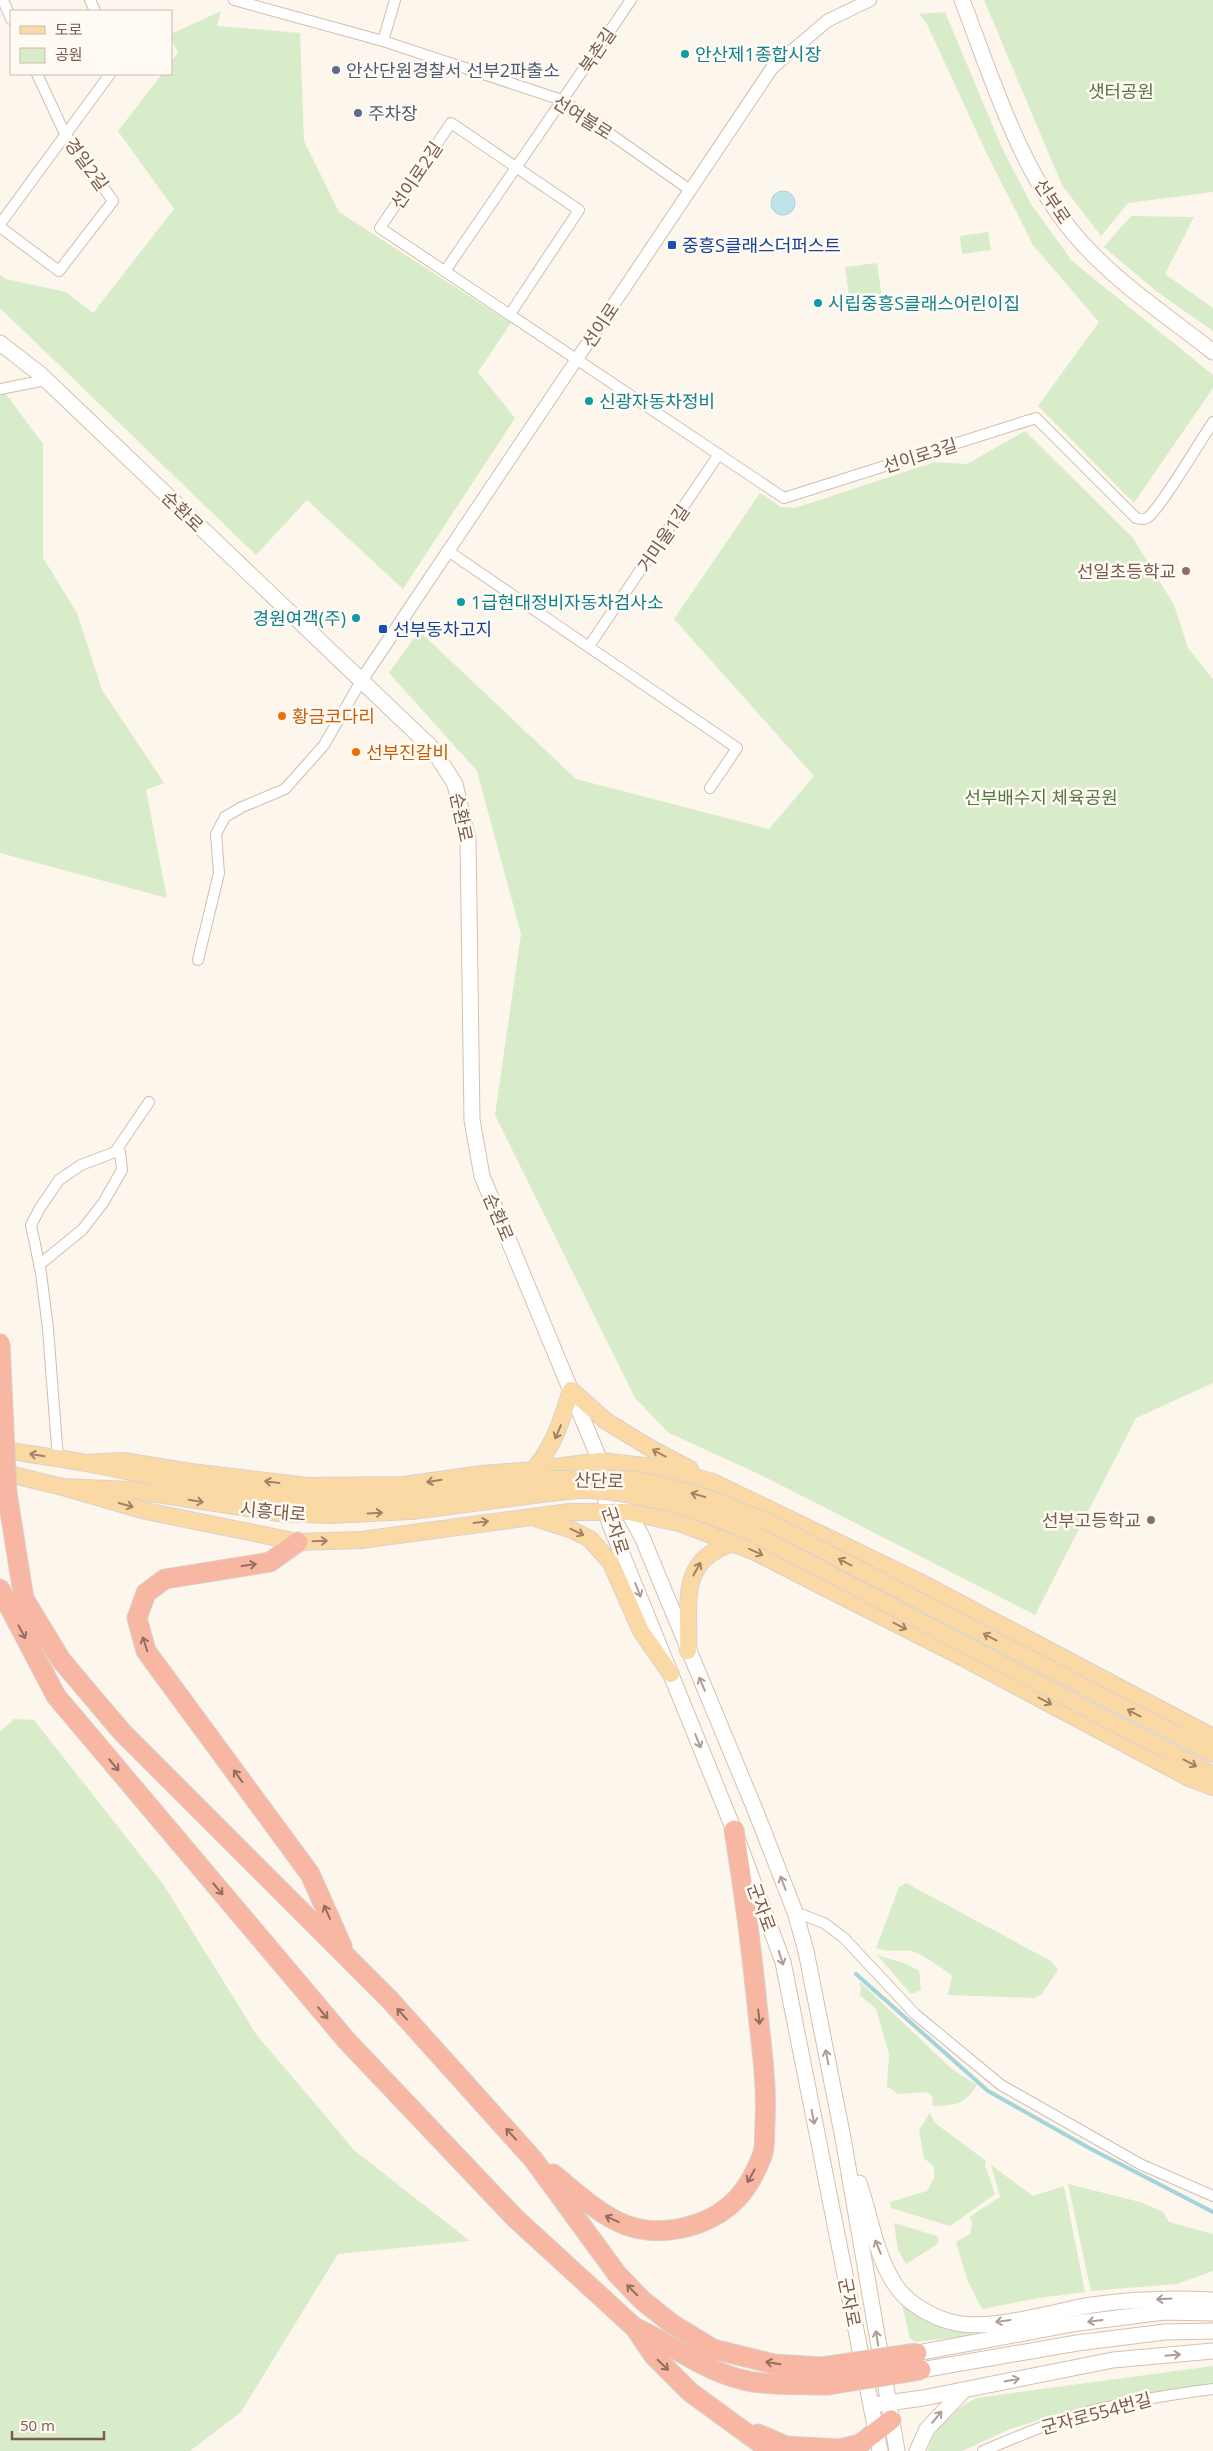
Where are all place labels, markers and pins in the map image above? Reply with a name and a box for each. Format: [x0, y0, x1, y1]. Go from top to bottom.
place label: 안산제1종합시장 [695, 42, 821, 66]
marker: 안산제1종합시장 [679, 48, 691, 60]
place label: 안산단원경찰서 선부2파출소 [346, 58, 560, 82]
marker: 안산단원경찰서 선부2파출소 [330, 64, 342, 76]
place label: 주차장 [368, 101, 418, 125]
marker: 주차장 [352, 107, 364, 119]
place label: 중흥S클래스더퍼스트 [682, 233, 841, 257]
marker: 중흥S클래스더퍼스트 [666, 239, 678, 251]
place label: 시립중흥S클래스어린이집 [828, 291, 1020, 315]
marker: 시립중흥S클래스어린이집 [812, 297, 824, 309]
place label: 신광자동차정비 [599, 389, 715, 413]
marker: 신광자동차정비 [583, 395, 595, 407]
place label: 선일초등학교 [1077, 559, 1176, 583]
marker: 선일초등학교 [1180, 565, 1192, 577]
place label: 1급현대정비자동차검사소 [471, 590, 663, 614]
marker: 1급현대정비자동차검사소 [455, 596, 467, 608]
place label: 경원여객(주) [253, 606, 346, 630]
marker: 경원여객(주) [350, 612, 362, 624]
place label: 선부동차고지 [393, 617, 492, 641]
marker: 선부동차고지 [377, 623, 389, 635]
place label: 황금코다리 [292, 704, 375, 728]
marker: 황금코다리 [276, 710, 288, 722]
place label: 선부진갈비 [366, 740, 449, 764]
marker: 선부진갈비 [350, 746, 362, 758]
place label: 선부고등학교 [1042, 1508, 1141, 1532]
marker: 선부고등학교 [1145, 1514, 1157, 1526]

